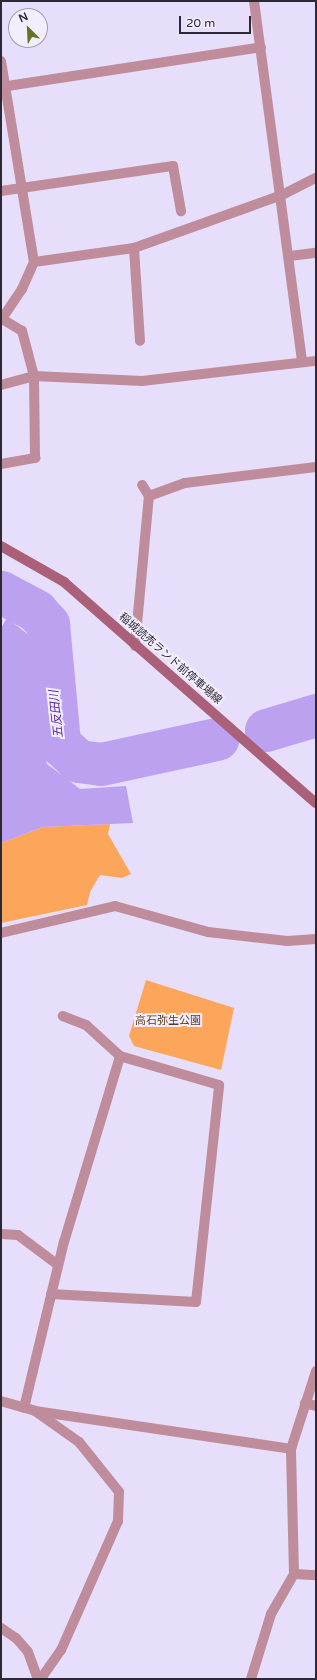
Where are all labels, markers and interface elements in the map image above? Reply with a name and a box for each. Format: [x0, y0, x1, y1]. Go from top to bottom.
north arrow [8, 8, 48, 48]
scale bar [181, 8, 253, 34]
text: N [17, 10, 30, 25]
text: 20 m [186, 16, 215, 30]
street label: 稲城読売ランド前停車場線 [116, 611, 224, 707]
water label: 五反田川 [47, 689, 67, 739]
park label: 高石弥生公園 [135, 1014, 201, 1028]

